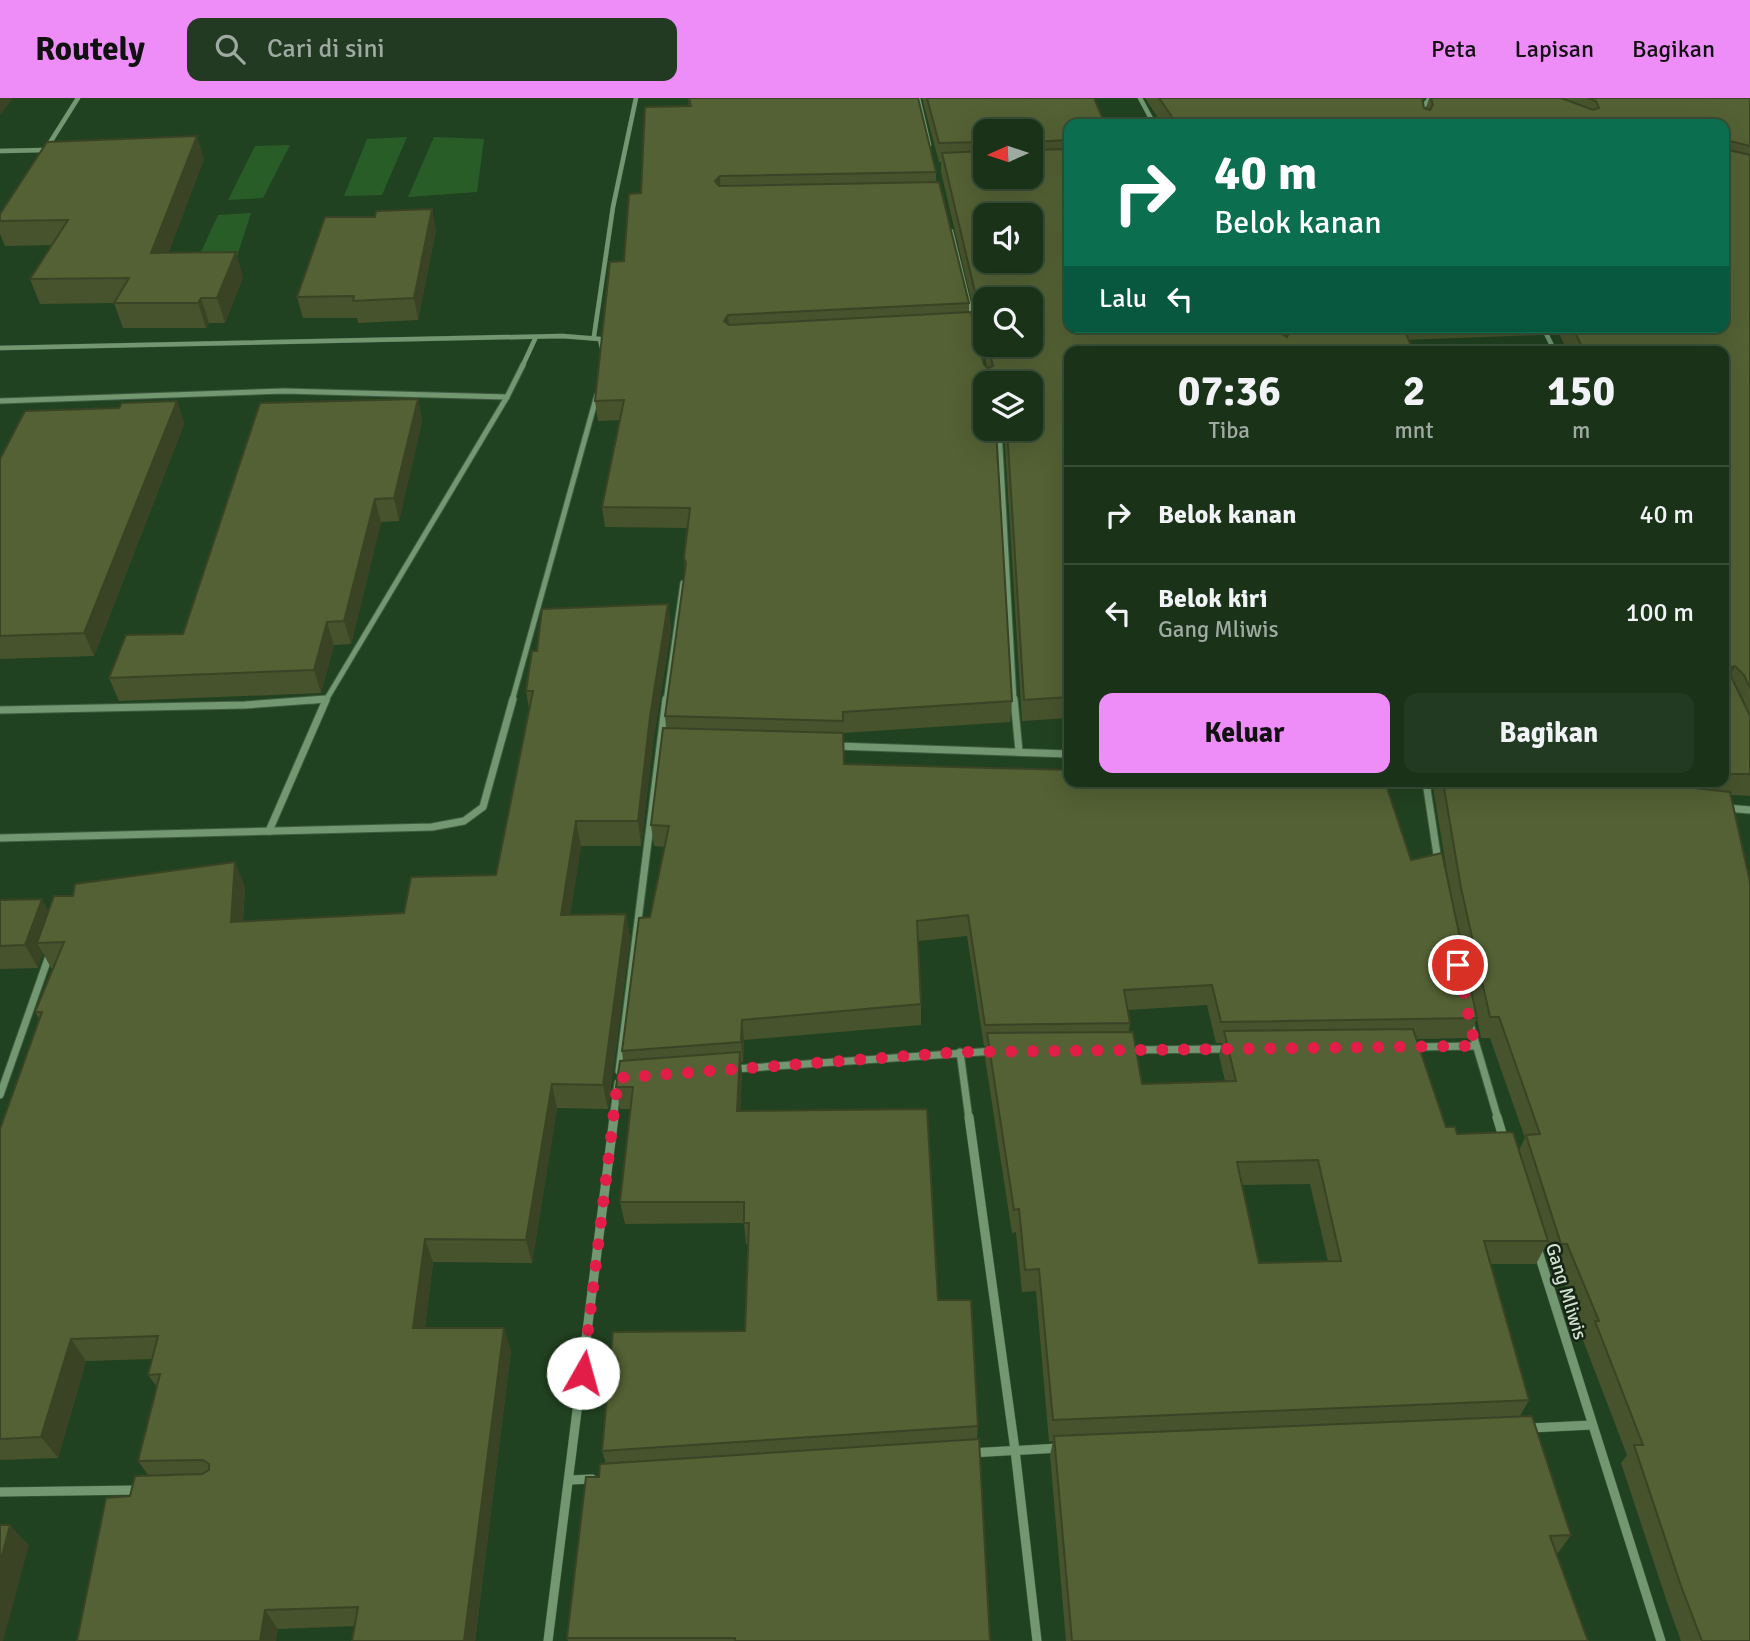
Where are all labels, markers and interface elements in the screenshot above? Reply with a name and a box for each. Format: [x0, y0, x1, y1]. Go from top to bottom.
search box [187, 18, 677, 81]
text: Routely [35, 29, 145, 70]
icon: search [211, 30, 249, 68]
text: Cari di sini [267, 33, 385, 65]
text: Peta [1431, 34, 1477, 64]
text: Lapisan [1515, 34, 1594, 64]
text: Bagikan [1632, 34, 1715, 64]
north arrow [973, 119, 1043, 189]
map controls [973, 119, 1043, 441]
text: 40 m [1214, 143, 1317, 203]
icon: right [1099, 147, 1190, 238]
button: sound [973, 203, 1043, 273]
text: Belok kanan [1214, 203, 1382, 242]
icon: left [1161, 280, 1199, 318]
text: Lalu [1099, 283, 1147, 315]
button: search [973, 287, 1043, 357]
text: 07:36 [1178, 366, 1281, 417]
text: 2 [1403, 366, 1425, 417]
text: 150 [1547, 366, 1615, 417]
button: layers [973, 371, 1043, 441]
text: Tiba [1209, 416, 1250, 445]
text: mnt [1395, 416, 1433, 445]
text: m [1572, 416, 1590, 445]
icon: right [1099, 496, 1137, 534]
text: Belok kanan [1158, 499, 1296, 531]
text: 40 m [1639, 499, 1694, 531]
text: Belok kiri [1158, 583, 1267, 615]
icon: left [1099, 594, 1137, 632]
text: 100 m [1625, 597, 1694, 629]
text: Gang Mliwis [1158, 615, 1279, 644]
button: Keluar [1099, 693, 1390, 773]
button: Bagikan [1404, 693, 1694, 773]
pin [1428, 935, 1488, 995]
icon: arrive [1439, 946, 1477, 984]
street label: Gang Mliwis [1540, 1240, 1592, 1342]
position arrow [546, 1336, 620, 1410]

